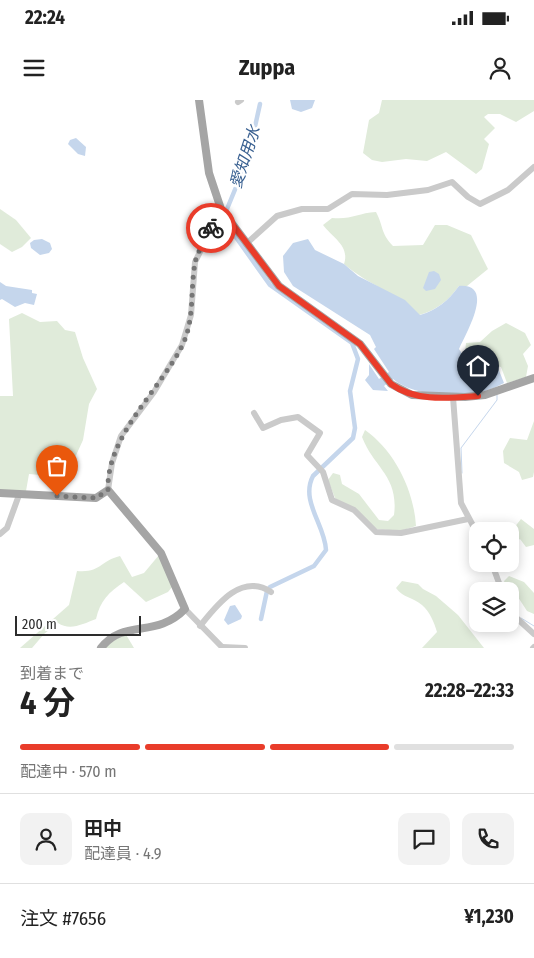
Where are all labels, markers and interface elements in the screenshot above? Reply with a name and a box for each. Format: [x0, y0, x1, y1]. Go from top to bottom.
text: 22:24 [25, 6, 65, 29]
icon: menu [20, 54, 48, 82]
text: Zuppa [239, 54, 295, 81]
icon: person [486, 54, 514, 82]
water label: 愛知用水 [226, 122, 265, 190]
courier [186, 203, 236, 253]
icon: bike [197, 214, 225, 242]
pin [457, 345, 499, 396]
icon: home [464, 352, 492, 380]
pin [36, 445, 78, 496]
icon: bag [43, 452, 71, 480]
map controls [469, 522, 519, 632]
button: locate [469, 522, 519, 572]
button: layers [469, 582, 519, 632]
scale bar [15, 613, 141, 636]
text: 200 m [22, 616, 57, 633]
text: 到着まで [20, 664, 84, 683]
text: 22:28–22:33 [425, 679, 514, 702]
text: 4 分 [20, 684, 75, 722]
text: 配達中 · 570 m [20, 762, 117, 781]
button: person [20, 813, 72, 865]
button: chat [398, 813, 450, 865]
button: phone [462, 813, 514, 865]
text: 田中 [84, 817, 122, 840]
text: 配達員 · 4.9 [84, 844, 161, 863]
text: ¥1,230 [464, 905, 514, 928]
text: 注文 #7656 [20, 907, 106, 930]

